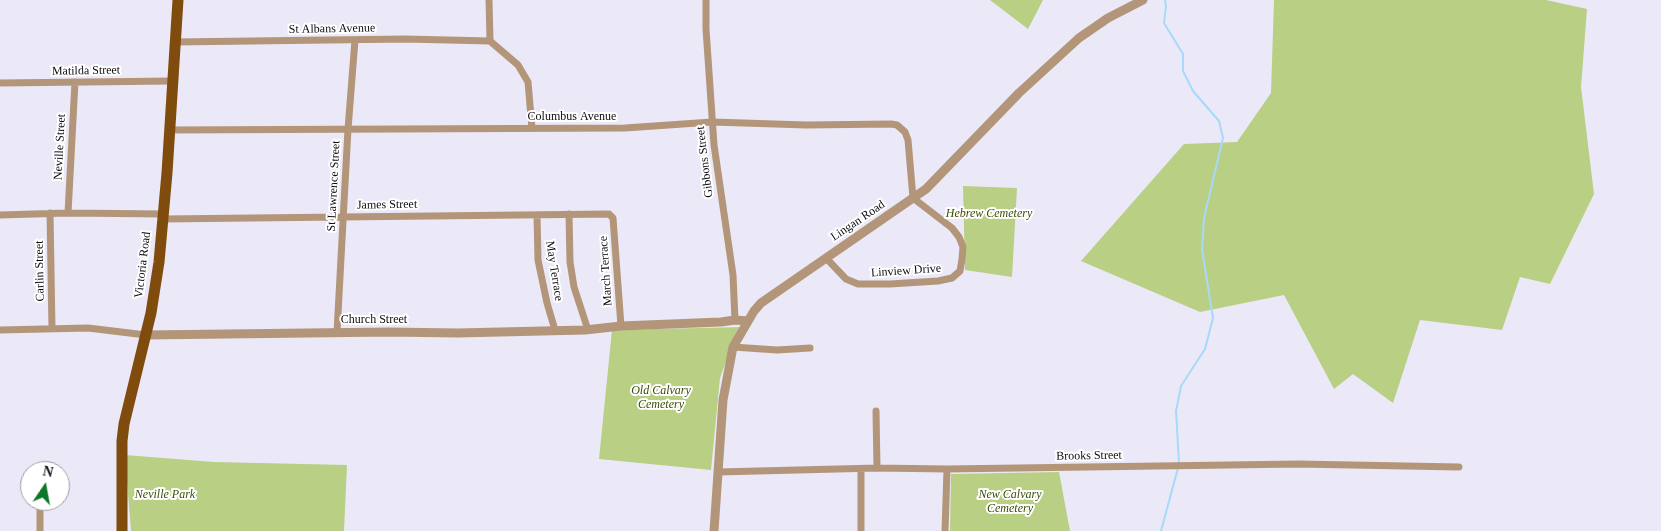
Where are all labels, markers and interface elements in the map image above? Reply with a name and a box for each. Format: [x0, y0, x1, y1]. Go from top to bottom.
street label: St Albans Avenue [289, 21, 375, 37]
street label: Matilda Street [52, 63, 120, 79]
street label: Columbus Avenue [528, 110, 616, 124]
street label: Neville Street [51, 114, 69, 180]
street label: Gibbons Street [693, 126, 717, 198]
street label: St Lawrence Street [324, 140, 344, 232]
street label: James Street [357, 197, 417, 213]
street label: Lingan Road [828, 198, 888, 244]
park label: Hebrew Cemetery [946, 207, 1032, 221]
street label: Victoria Road [132, 231, 154, 299]
street label: March Terrace [596, 236, 616, 306]
street label: Carlin Street [32, 240, 48, 302]
street label: May Terrace [542, 240, 566, 302]
street label: Linview Drive [870, 261, 942, 281]
street label: Church Street [341, 313, 407, 327]
park label: Old Calvary Cemetery [631, 384, 691, 412]
street label: Brooks Street [1056, 448, 1122, 464]
north arrow [20, 461, 70, 511]
text: N [42, 463, 55, 480]
park label: Neville Park [135, 488, 195, 502]
park label: New Calvary Cemetery [979, 488, 1041, 516]

